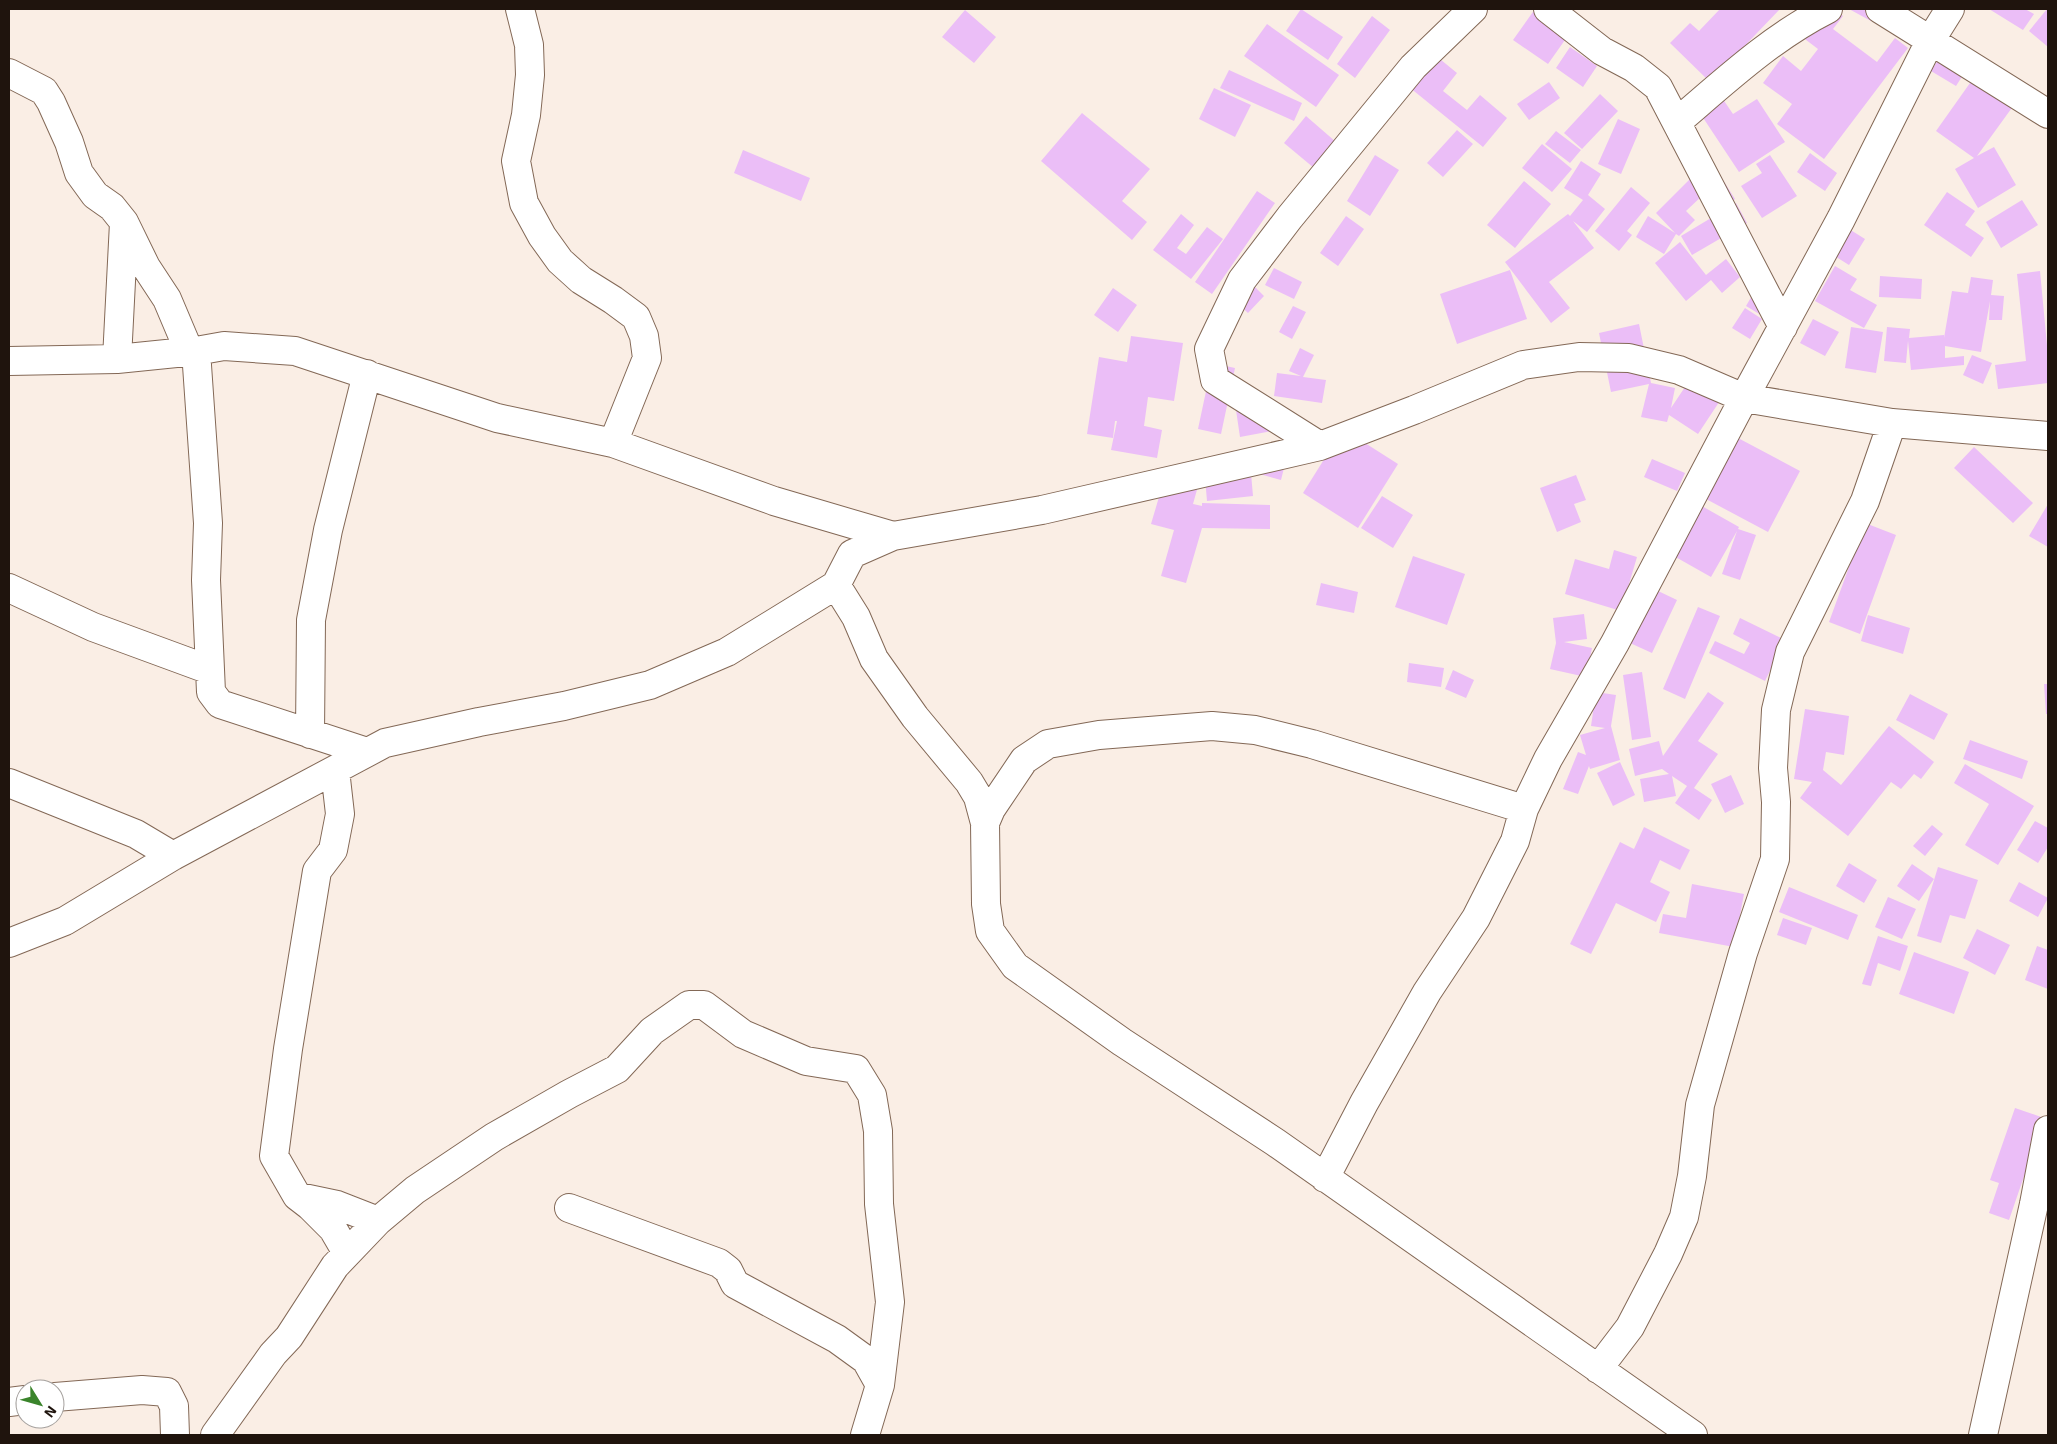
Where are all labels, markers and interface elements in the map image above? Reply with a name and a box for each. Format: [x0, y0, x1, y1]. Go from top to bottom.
north arrow [15, 1379, 65, 1429]
text: N [41, 1403, 61, 1421]

